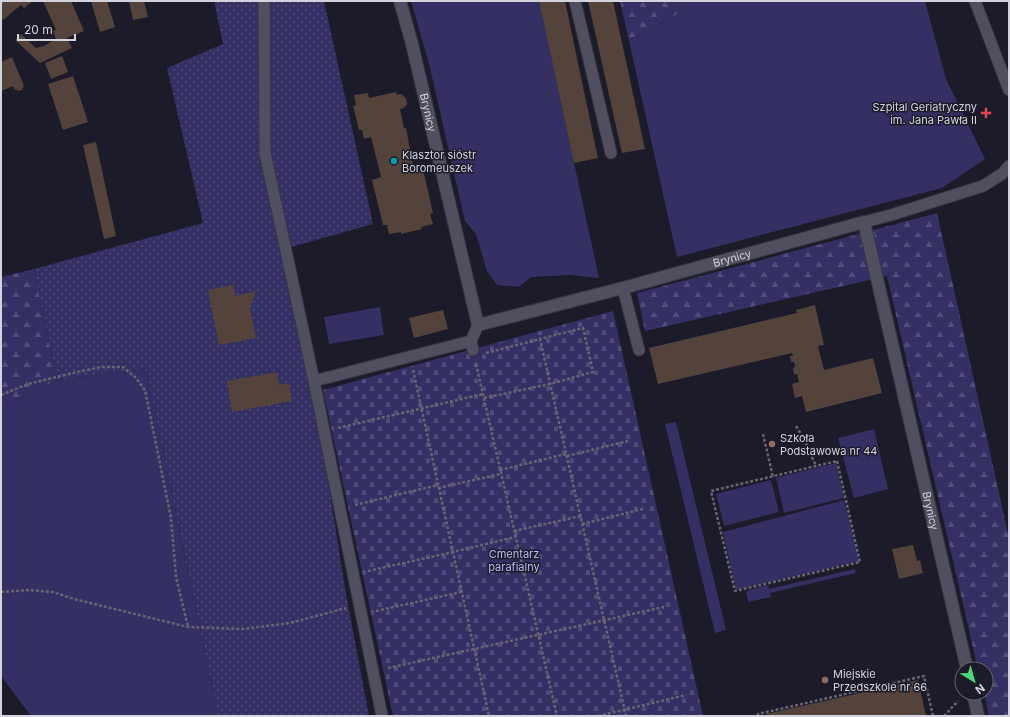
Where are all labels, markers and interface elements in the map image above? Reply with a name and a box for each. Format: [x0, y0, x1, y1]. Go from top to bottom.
scale bar [18, 16, 75, 42]
text: 20 m [24, 22, 53, 37]
street label: Brynicy [417, 92, 439, 133]
place label: Szpital Geriatryczny im. Jana Pawła II [873, 100, 977, 127]
marker: Szpital Geriatryczny im. Jana Pawła II [980, 107, 992, 119]
place label: Klasztor sióstr Boromeuszek [402, 148, 476, 175]
marker: Klasztor sióstr Boromeuszek [389, 156, 399, 166]
street label: Brynicy [711, 246, 753, 270]
place label: Szkoła Podstawowa nr 44 [780, 431, 877, 458]
marker: Szkoła Podstawowa nr 44 [767, 439, 777, 449]
street label: Brynicy [919, 490, 942, 531]
park label: Cmentarz parafialny [488, 547, 540, 574]
north arrow [954, 661, 994, 701]
place label: Miejskie Przedszkole nr 66 [833, 667, 927, 694]
marker: Miejskie Przedszkole nr 66 [820, 675, 830, 685]
text: N [972, 681, 988, 697]

